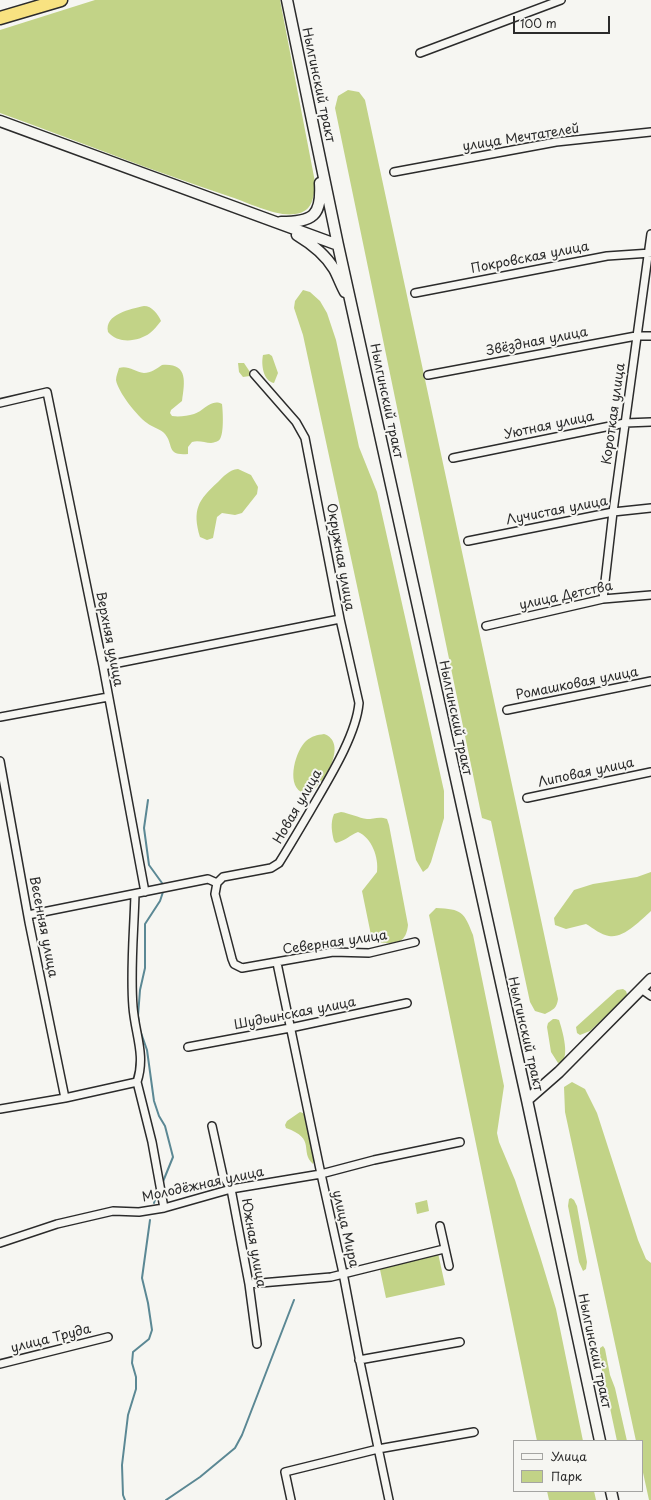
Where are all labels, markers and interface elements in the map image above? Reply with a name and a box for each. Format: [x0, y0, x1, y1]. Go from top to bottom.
scale bar [515, 8, 612, 34]
text: 100 m [520, 14, 557, 32]
street label: Нылгинский тракт [298, 26, 338, 144]
street label: улица Мечтателей [462, 121, 580, 155]
street label: Покровская улица [470, 239, 590, 277]
street label: Звёздная улица [485, 325, 589, 359]
street label: Нылгинский тракт [366, 342, 406, 460]
street label: Короткая улица [599, 362, 629, 466]
street label: Уютная улица [503, 409, 595, 443]
street label: Лучистая улица [505, 494, 609, 528]
street label: Окружная улица [323, 502, 357, 612]
street label: улица Детства [518, 578, 614, 614]
street label: Верхняя улица [92, 590, 126, 688]
street label: Нылгинский тракт [435, 659, 475, 777]
street label: Ромашковая улица [514, 664, 640, 704]
street label: Липовая улица [537, 755, 635, 791]
street label: Новая улица [270, 767, 326, 847]
street label: Весенняя улица [26, 875, 60, 979]
street label: Северная улица [282, 928, 388, 958]
street label: Нылгинский тракт [504, 975, 546, 1093]
street label: Шудьинская улица [233, 995, 357, 1033]
street label: Молодёжная улица [141, 1164, 265, 1206]
street label: улица Мира [329, 1189, 361, 1269]
street label: Южная улица [237, 1197, 269, 1289]
street label: Нылгинский тракт [574, 1292, 614, 1410]
street label: улица Труда [9, 1322, 93, 1356]
legend [513, 1440, 643, 1492]
text: Улица [551, 1447, 587, 1465]
text: Парк [551, 1467, 582, 1485]

